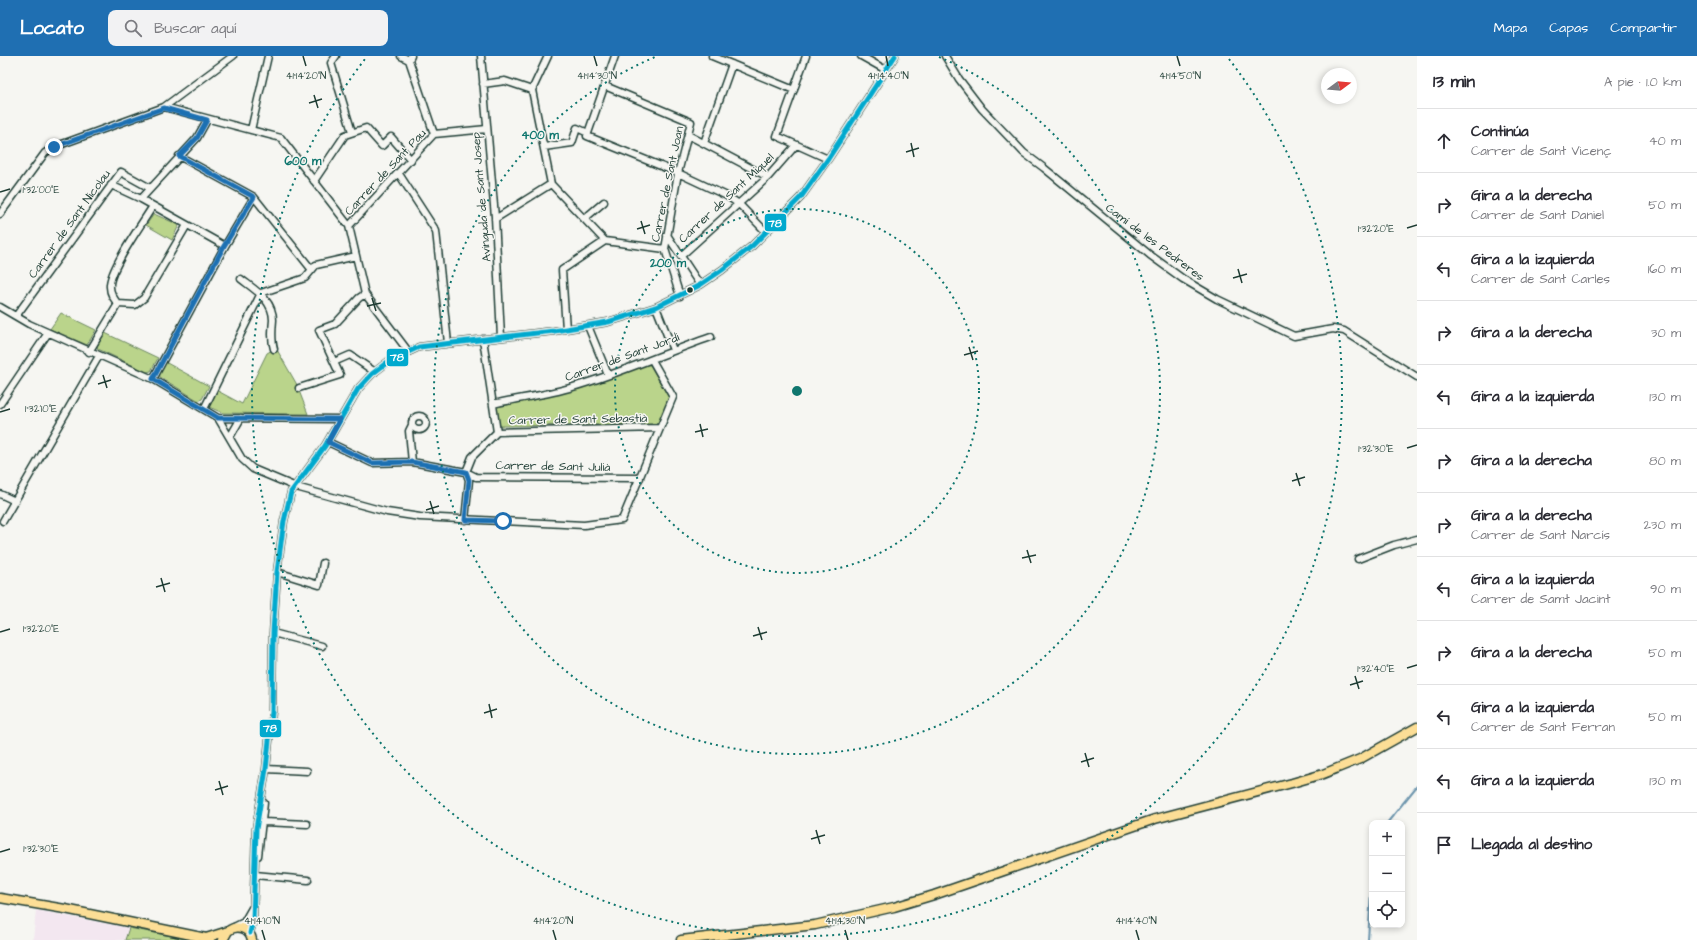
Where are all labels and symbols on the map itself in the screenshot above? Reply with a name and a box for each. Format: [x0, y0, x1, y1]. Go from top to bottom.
north arrow [1321, 68, 1357, 104]
text: 41°14'20"N [286, 69, 326, 83]
text: 41°14'30"N [577, 69, 617, 83]
text: 41°14'40"N [867, 69, 909, 83]
text: 41°14'50"N [1159, 69, 1201, 83]
street label: Carrer de Sant Pau [341, 125, 430, 219]
street label: Carrer de Sant Joan [647, 125, 688, 244]
text: 400 m [521, 127, 559, 144]
street label: Avinguda de Sant Josep [467, 131, 497, 263]
route end [45, 138, 63, 156]
street label: Carrer de Sant Miquel [675, 149, 778, 247]
text: 600 m [285, 153, 322, 170]
street label: Carrer de Sant Nicolau [24, 167, 115, 282]
text: 1°32'00"E [23, 183, 59, 197]
street label: Camí de les Pedreres [1102, 200, 1208, 285]
line badge: 78 [764, 213, 787, 232]
text: 78 [767, 216, 783, 231]
text: 1°32'20"E [1358, 222, 1394, 236]
text: 200 m [649, 255, 687, 272]
unlabelled marker [685, 285, 695, 295]
street label: Carrer de Sant Jordi [563, 329, 682, 386]
line badge: 78 [386, 348, 409, 367]
text: 78 [389, 350, 405, 365]
centre of rings [790, 384, 804, 398]
text: 1°32'10"E [25, 402, 57, 416]
street label: Carrer de Sant Sebastià [509, 410, 647, 429]
text: 1°32'30"E [1358, 442, 1394, 456]
street label: Carrer de Sant Julià [495, 457, 611, 476]
route start [494, 512, 512, 530]
text: 1°32'20"E [23, 622, 59, 636]
text: 1°32'40"E [1357, 662, 1395, 676]
line badge: 78 [259, 719, 282, 738]
text: 78 [262, 721, 278, 736]
text: 1°32'30"E [23, 842, 59, 856]
text: 41°14'10"N [244, 914, 280, 928]
text: 41°14'20"N [533, 914, 573, 928]
text: 41°14'30"N [825, 914, 865, 928]
text: 41°14'40"N [1115, 914, 1157, 928]

